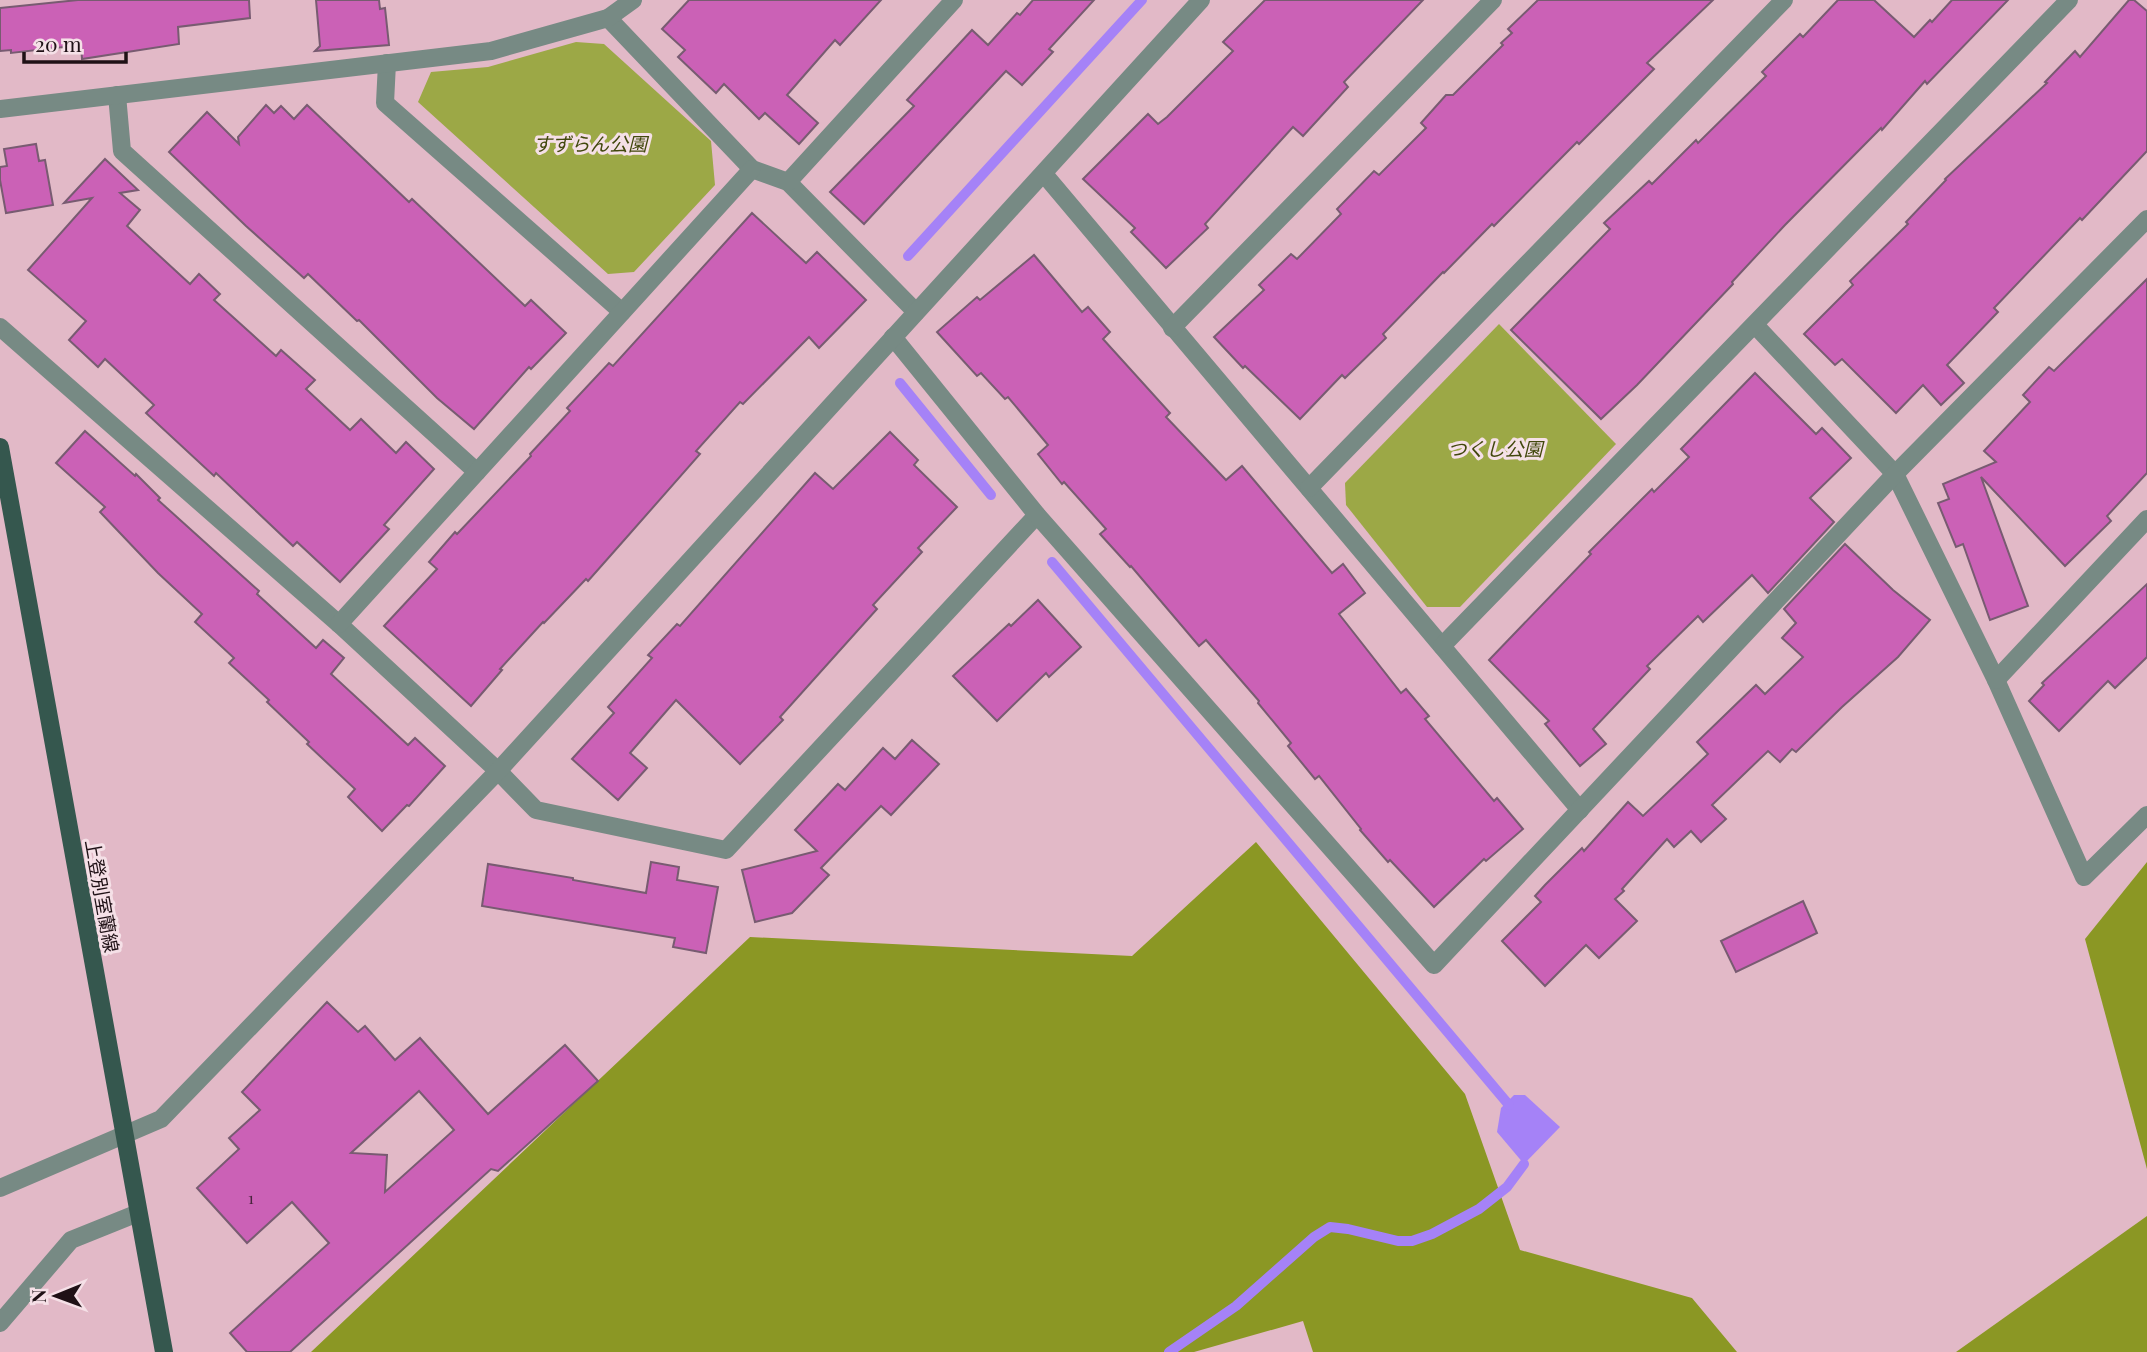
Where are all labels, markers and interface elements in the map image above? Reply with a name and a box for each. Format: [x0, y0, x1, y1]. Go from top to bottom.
scale bar [24, 21, 126, 65]
text: 20 m [35, 29, 82, 57]
park label: すずらん公園 [533, 130, 650, 156]
park label: つくし公園 [1447, 435, 1545, 461]
street label: 上登別室蘭線 [80, 837, 126, 954]
house number: 1 [248, 1187, 254, 1208]
north arrow [21, 1261, 91, 1331]
text: N [25, 1289, 51, 1303]

